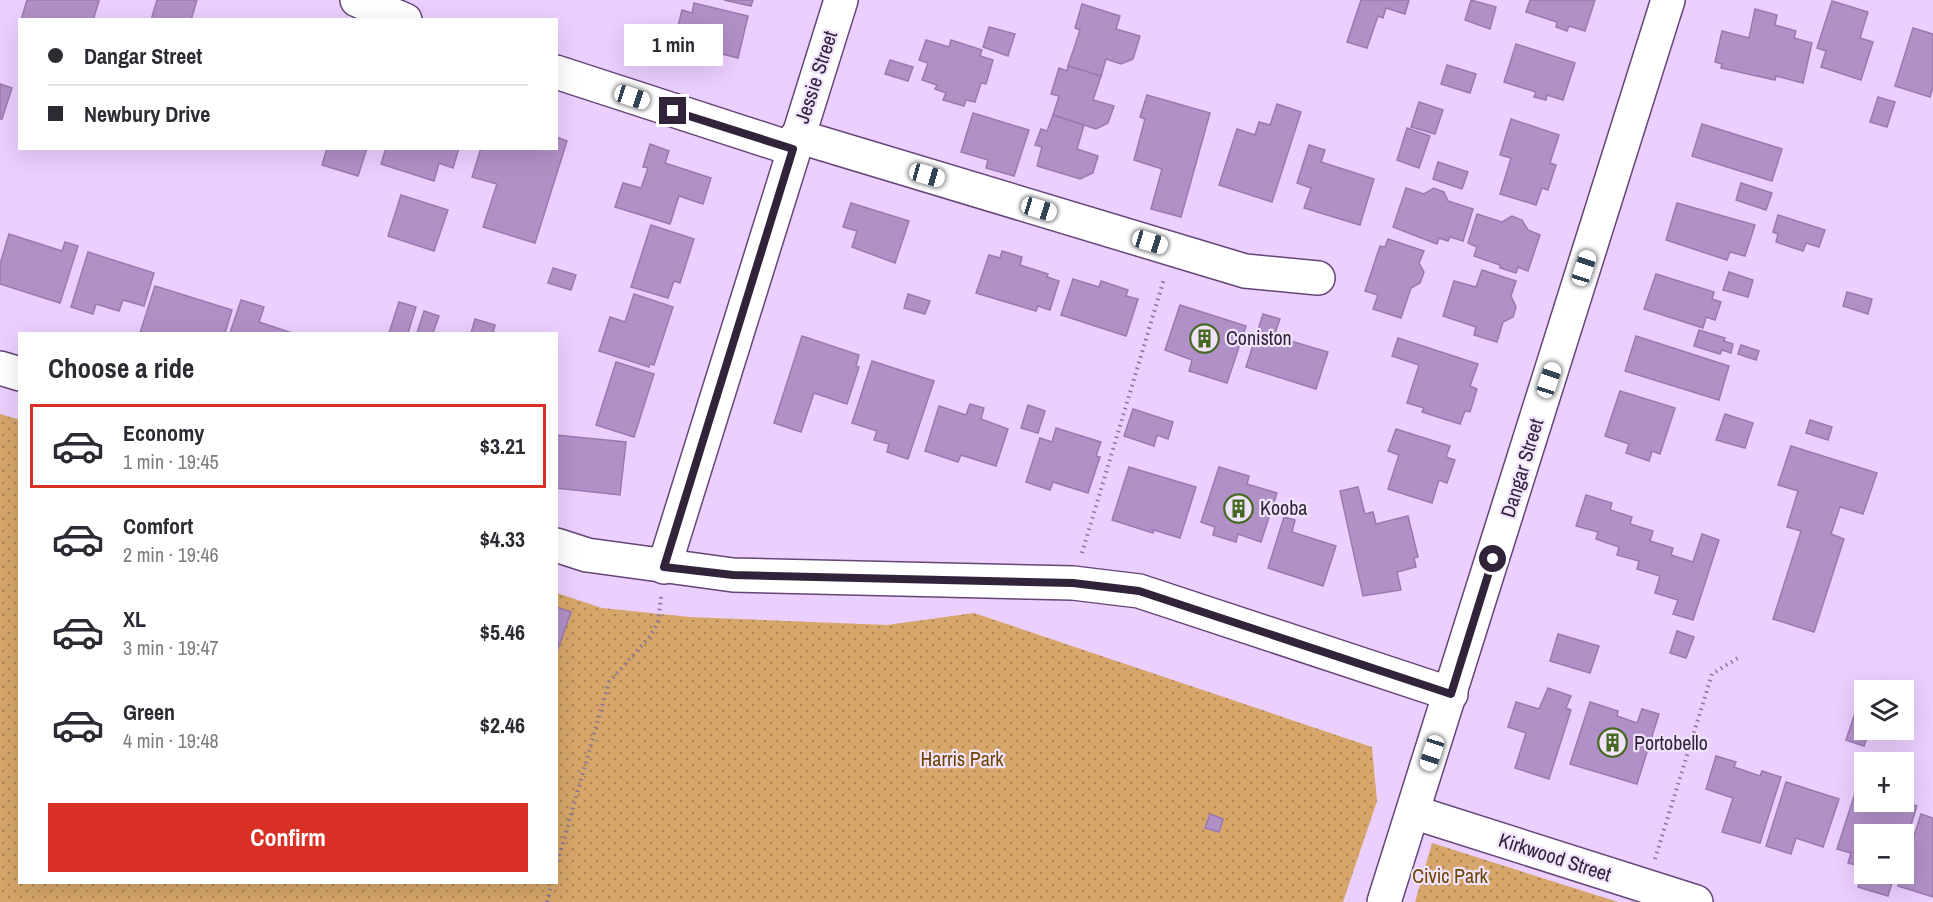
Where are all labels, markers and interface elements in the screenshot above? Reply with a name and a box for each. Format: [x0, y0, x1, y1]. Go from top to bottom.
callout: 1 min [624, 24, 722, 66]
street label: Jessie Street [788, 27, 843, 127]
text: 1 min [652, 31, 695, 58]
text: Dangar Street [84, 41, 202, 71]
car [612, 83, 652, 111]
route end [659, 97, 686, 124]
text: Newbury Drive [84, 99, 210, 129]
car [907, 161, 947, 189]
car [1019, 195, 1059, 223]
car [1130, 228, 1170, 256]
car [1570, 248, 1598, 288]
building icon: Coniston [1189, 322, 1221, 354]
place label: Coniston [1226, 324, 1292, 351]
text: Choose a ride [48, 350, 194, 386]
car [1535, 360, 1563, 400]
street label: Dangar Street [1494, 415, 1549, 521]
text: Economy [123, 418, 204, 448]
icon: car [51, 419, 105, 473]
text: $3.21 [480, 431, 525, 461]
text: 1 min · 19:45 [123, 448, 219, 475]
building icon: Kooba [1223, 492, 1255, 524]
place label: Kooba [1260, 494, 1307, 521]
text: Comfort [123, 511, 193, 541]
icon: car [51, 512, 105, 566]
text: $4.33 [480, 524, 525, 554]
text: 2 min · 19:46 [123, 541, 219, 568]
route start [1479, 545, 1506, 572]
text: XL [123, 604, 146, 634]
icon: car [51, 605, 105, 659]
text: $5.46 [480, 617, 525, 647]
text: 3 min · 19:47 [123, 634, 219, 661]
map controls [1854, 680, 1914, 884]
button: layers [1854, 680, 1914, 740]
text: Green [123, 697, 175, 727]
icon: car [51, 698, 105, 752]
text: $2.46 [480, 710, 525, 740]
text: 4 min · 19:48 [123, 727, 219, 754]
building icon: Portobello [1597, 727, 1629, 759]
place label: Portobello [1634, 729, 1708, 756]
car [1418, 733, 1446, 773]
park label: Harris Park [921, 745, 1004, 772]
button: + [1854, 752, 1914, 812]
button: Confirm [48, 803, 528, 872]
button: − [1854, 824, 1914, 884]
street label: Kirkwood Street [1495, 826, 1615, 888]
park label: Civic Park [1412, 862, 1489, 889]

